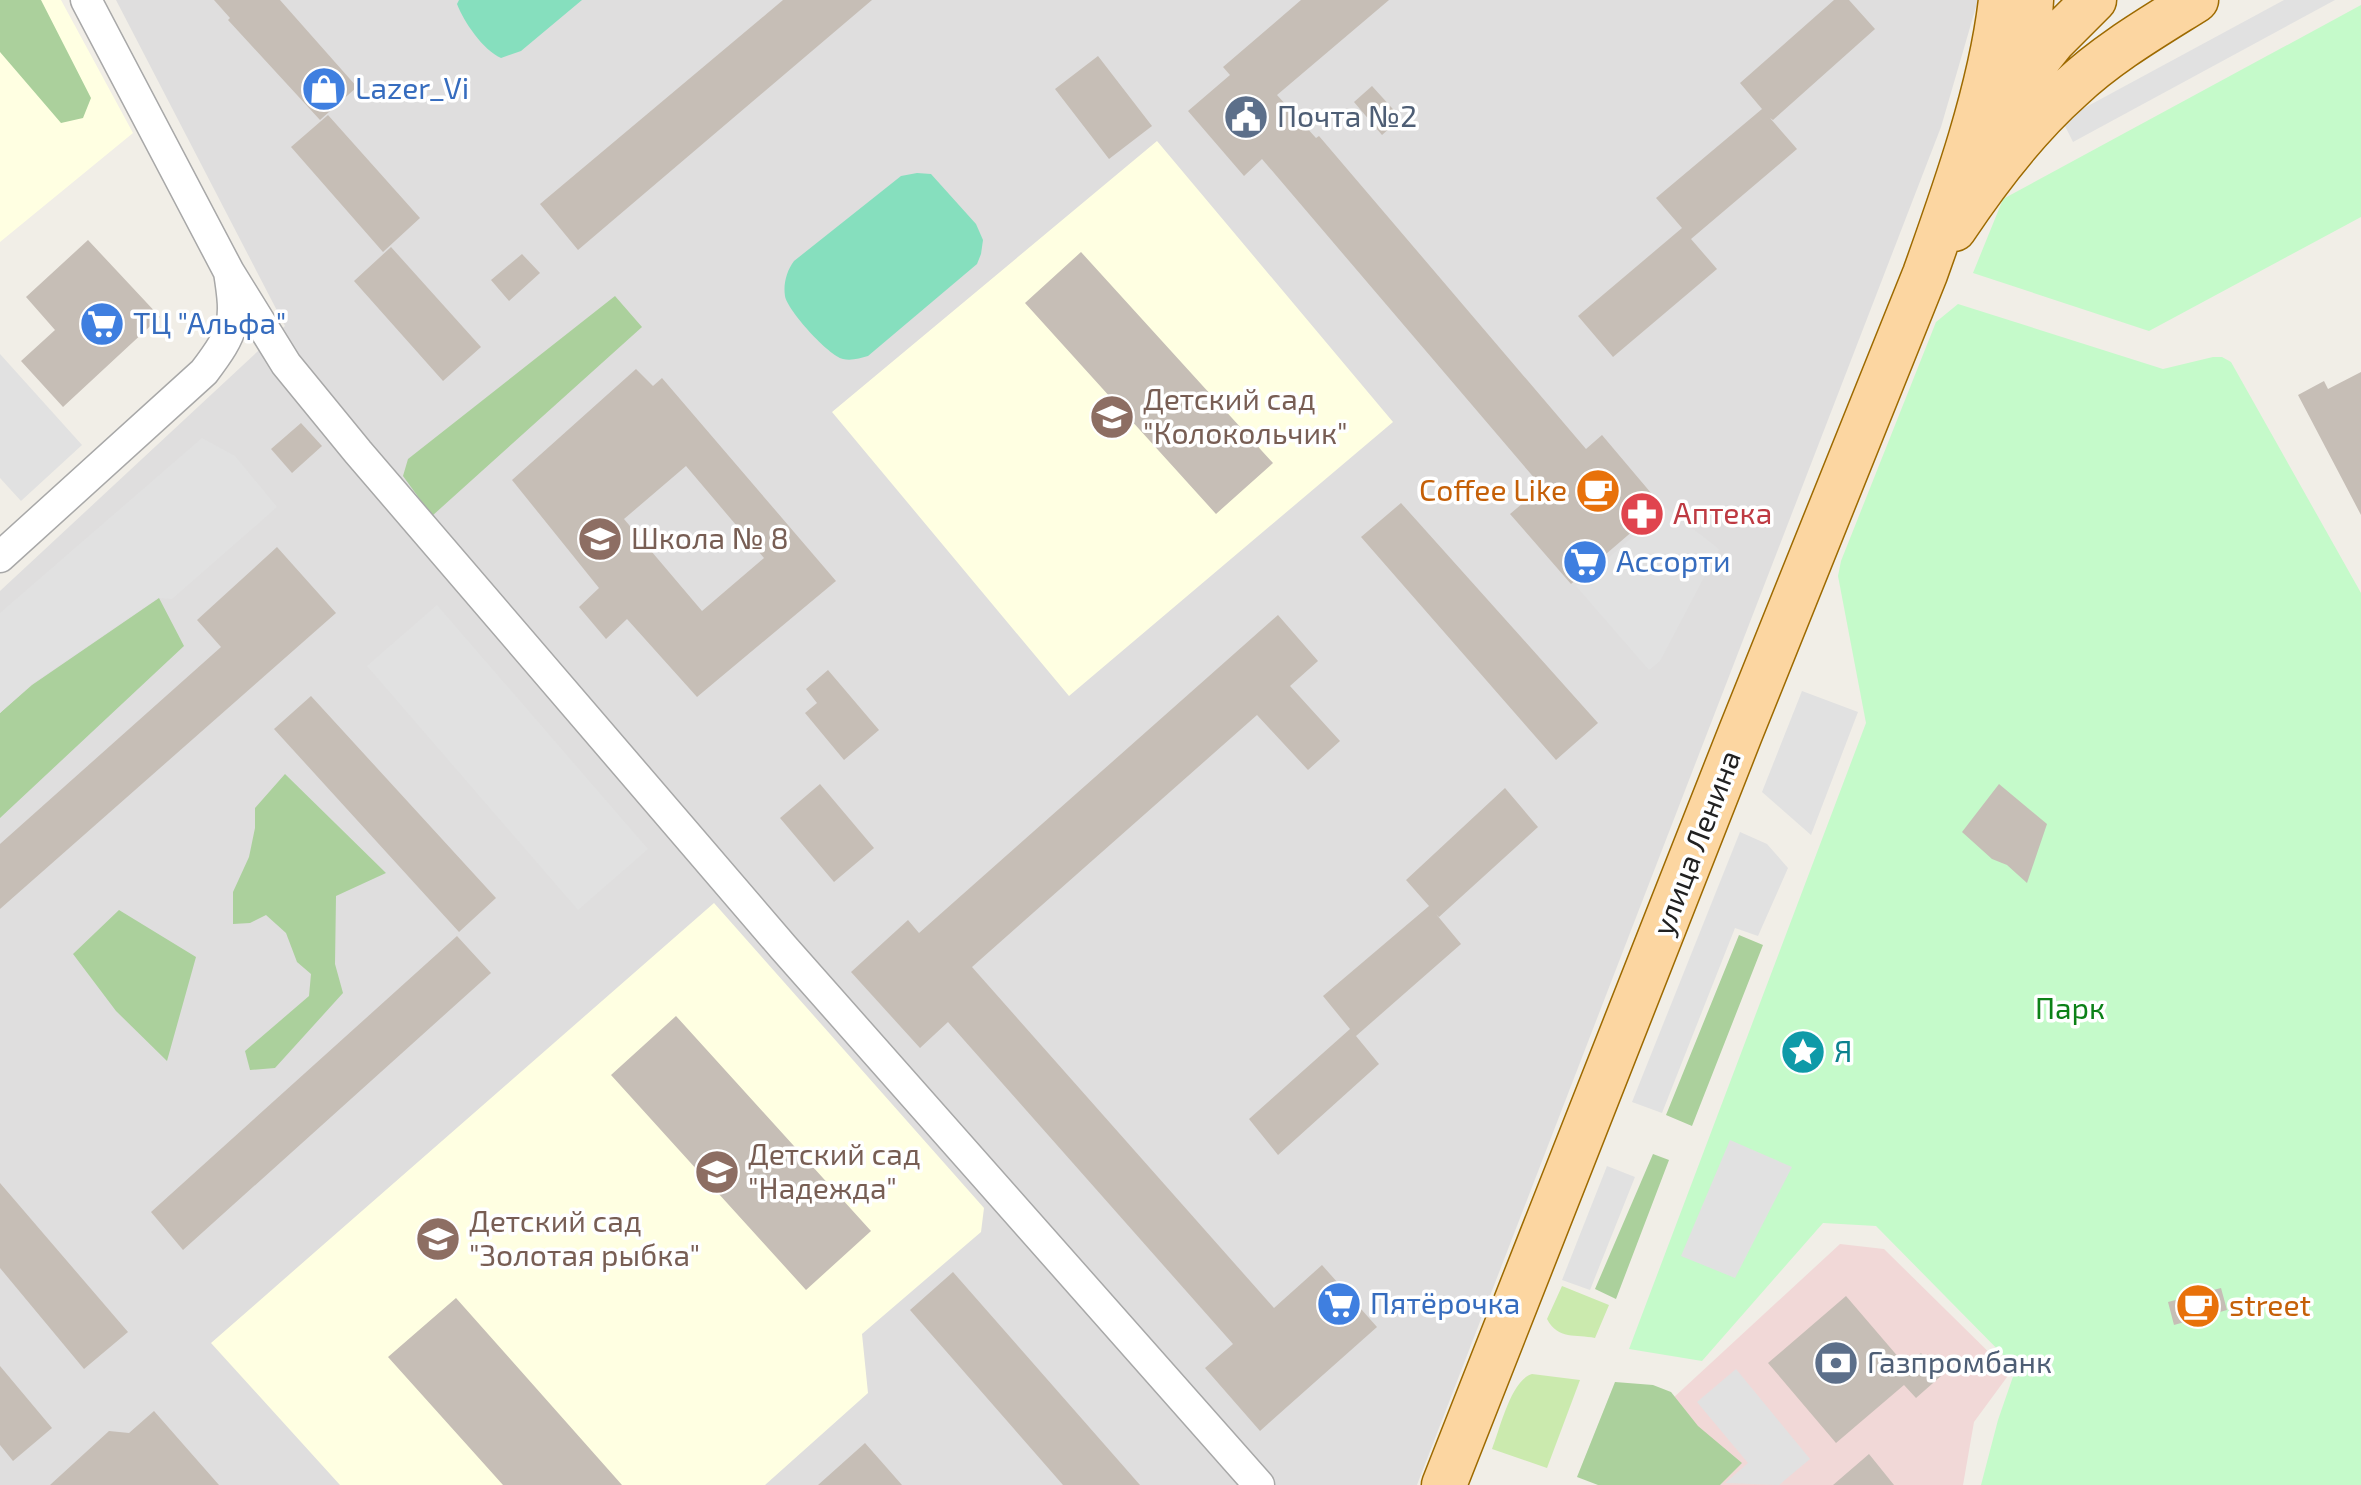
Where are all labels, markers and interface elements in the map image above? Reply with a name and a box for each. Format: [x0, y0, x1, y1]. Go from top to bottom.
shop icon: Lazer_Vi [300, 65, 348, 113]
place label: Lazer_Vi [355, 69, 469, 105]
public building icon: Почта №2 [1222, 93, 1270, 141]
place label: Почта №2 [1277, 97, 1417, 133]
supermarket icon: ТЦ "Альфа" [78, 300, 126, 348]
place label: ТЦ "Альфа" [133, 304, 286, 340]
place label: Детский сад "Колокольчик" [1143, 380, 1348, 450]
school or university icon: Детский сад "Колокольчик" [1088, 393, 1136, 441]
cafe icon: Coffee Like [1574, 467, 1622, 515]
place label: Coffee Like [1419, 471, 1567, 507]
pharmacy icon: Аптека [1618, 490, 1666, 538]
place label: Аптека [1673, 494, 1772, 530]
school or university icon: Школа № 8 [576, 515, 624, 563]
place label: Школа № 8 [631, 519, 789, 555]
supermarket icon: Ассорти [1561, 538, 1609, 586]
place label: Ассорти [1616, 542, 1731, 578]
street label: улица Ленина [1643, 745, 1748, 940]
park label: Парк [2035, 989, 2105, 1025]
place icon: Я [1779, 1028, 1827, 1076]
place label: Я [1834, 1032, 1852, 1068]
place label: Детский сад "Надежда" [748, 1135, 921, 1205]
school or university icon: Детский сад "Надежда" [693, 1148, 741, 1196]
place label: Детский сад "Золотая рыбка" [469, 1202, 700, 1272]
school or university icon: Детский сад "Золотая рыбка" [414, 1215, 462, 1263]
supermarket icon: Пятёрочка [1315, 1280, 1363, 1328]
cafe icon: street [2174, 1282, 2222, 1330]
place label: Пятёрочка [1370, 1284, 1520, 1320]
place label: street [2229, 1286, 2311, 1322]
bank icon: Газпромбанк [1812, 1339, 1860, 1387]
place label: Газпромбанк [1867, 1343, 2052, 1379]

